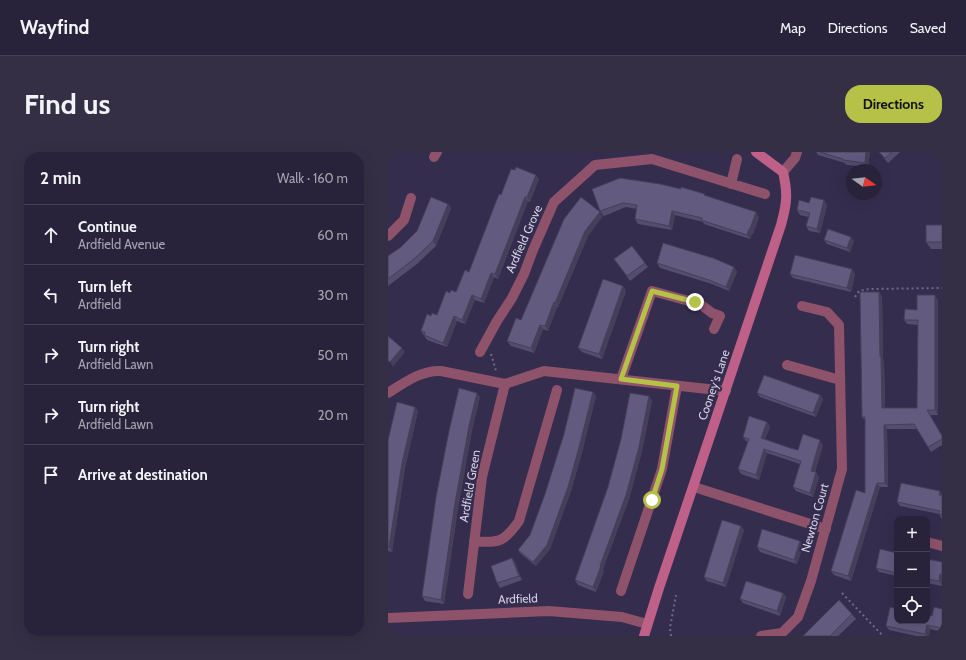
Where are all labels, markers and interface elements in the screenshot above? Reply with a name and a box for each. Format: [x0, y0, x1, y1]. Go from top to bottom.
text: Wayfind [20, 16, 89, 39]
text: Map [780, 19, 806, 37]
text: Directions [828, 19, 888, 37]
text: Saved [910, 19, 946, 37]
button: Directions [845, 85, 942, 123]
text: Find us [24, 87, 110, 121]
north arrow [846, 164, 882, 200]
text: 2 min [40, 168, 81, 188]
text: Walk · 160 m [277, 170, 348, 186]
street label: Ardfield Grove [502, 203, 545, 275]
text: Continue [78, 218, 137, 236]
icon: ahead [40, 224, 62, 246]
text: 60 m [317, 227, 348, 243]
text: Ardfield Avenue [78, 236, 165, 252]
text: Turn left [78, 278, 132, 296]
icon: left [40, 284, 62, 306]
text: 30 m [318, 287, 348, 303]
route end [686, 293, 704, 311]
text: Ardfield [78, 296, 121, 312]
text: Turn right [78, 338, 139, 356]
icon: right [40, 344, 62, 366]
text: 50 m [318, 347, 348, 363]
street label: Cooney's Lane [694, 348, 733, 422]
text: Ardfield Lawn [78, 356, 153, 372]
text: Turn right [78, 398, 139, 416]
icon: right [40, 404, 62, 426]
text: 20 m [318, 407, 348, 423]
text: Ardfield Lawn [78, 416, 153, 432]
street label: Ardfield Green [456, 448, 483, 523]
icon: arrive [40, 464, 62, 486]
text: Arrive at destination [78, 466, 208, 484]
street label: Newton Court [798, 482, 832, 554]
route start [643, 491, 661, 509]
map controls [894, 516, 930, 624]
button: + [894, 516, 930, 552]
button: − [894, 552, 930, 588]
button: locate [894, 588, 930, 624]
street label: Ardfield [498, 590, 538, 607]

